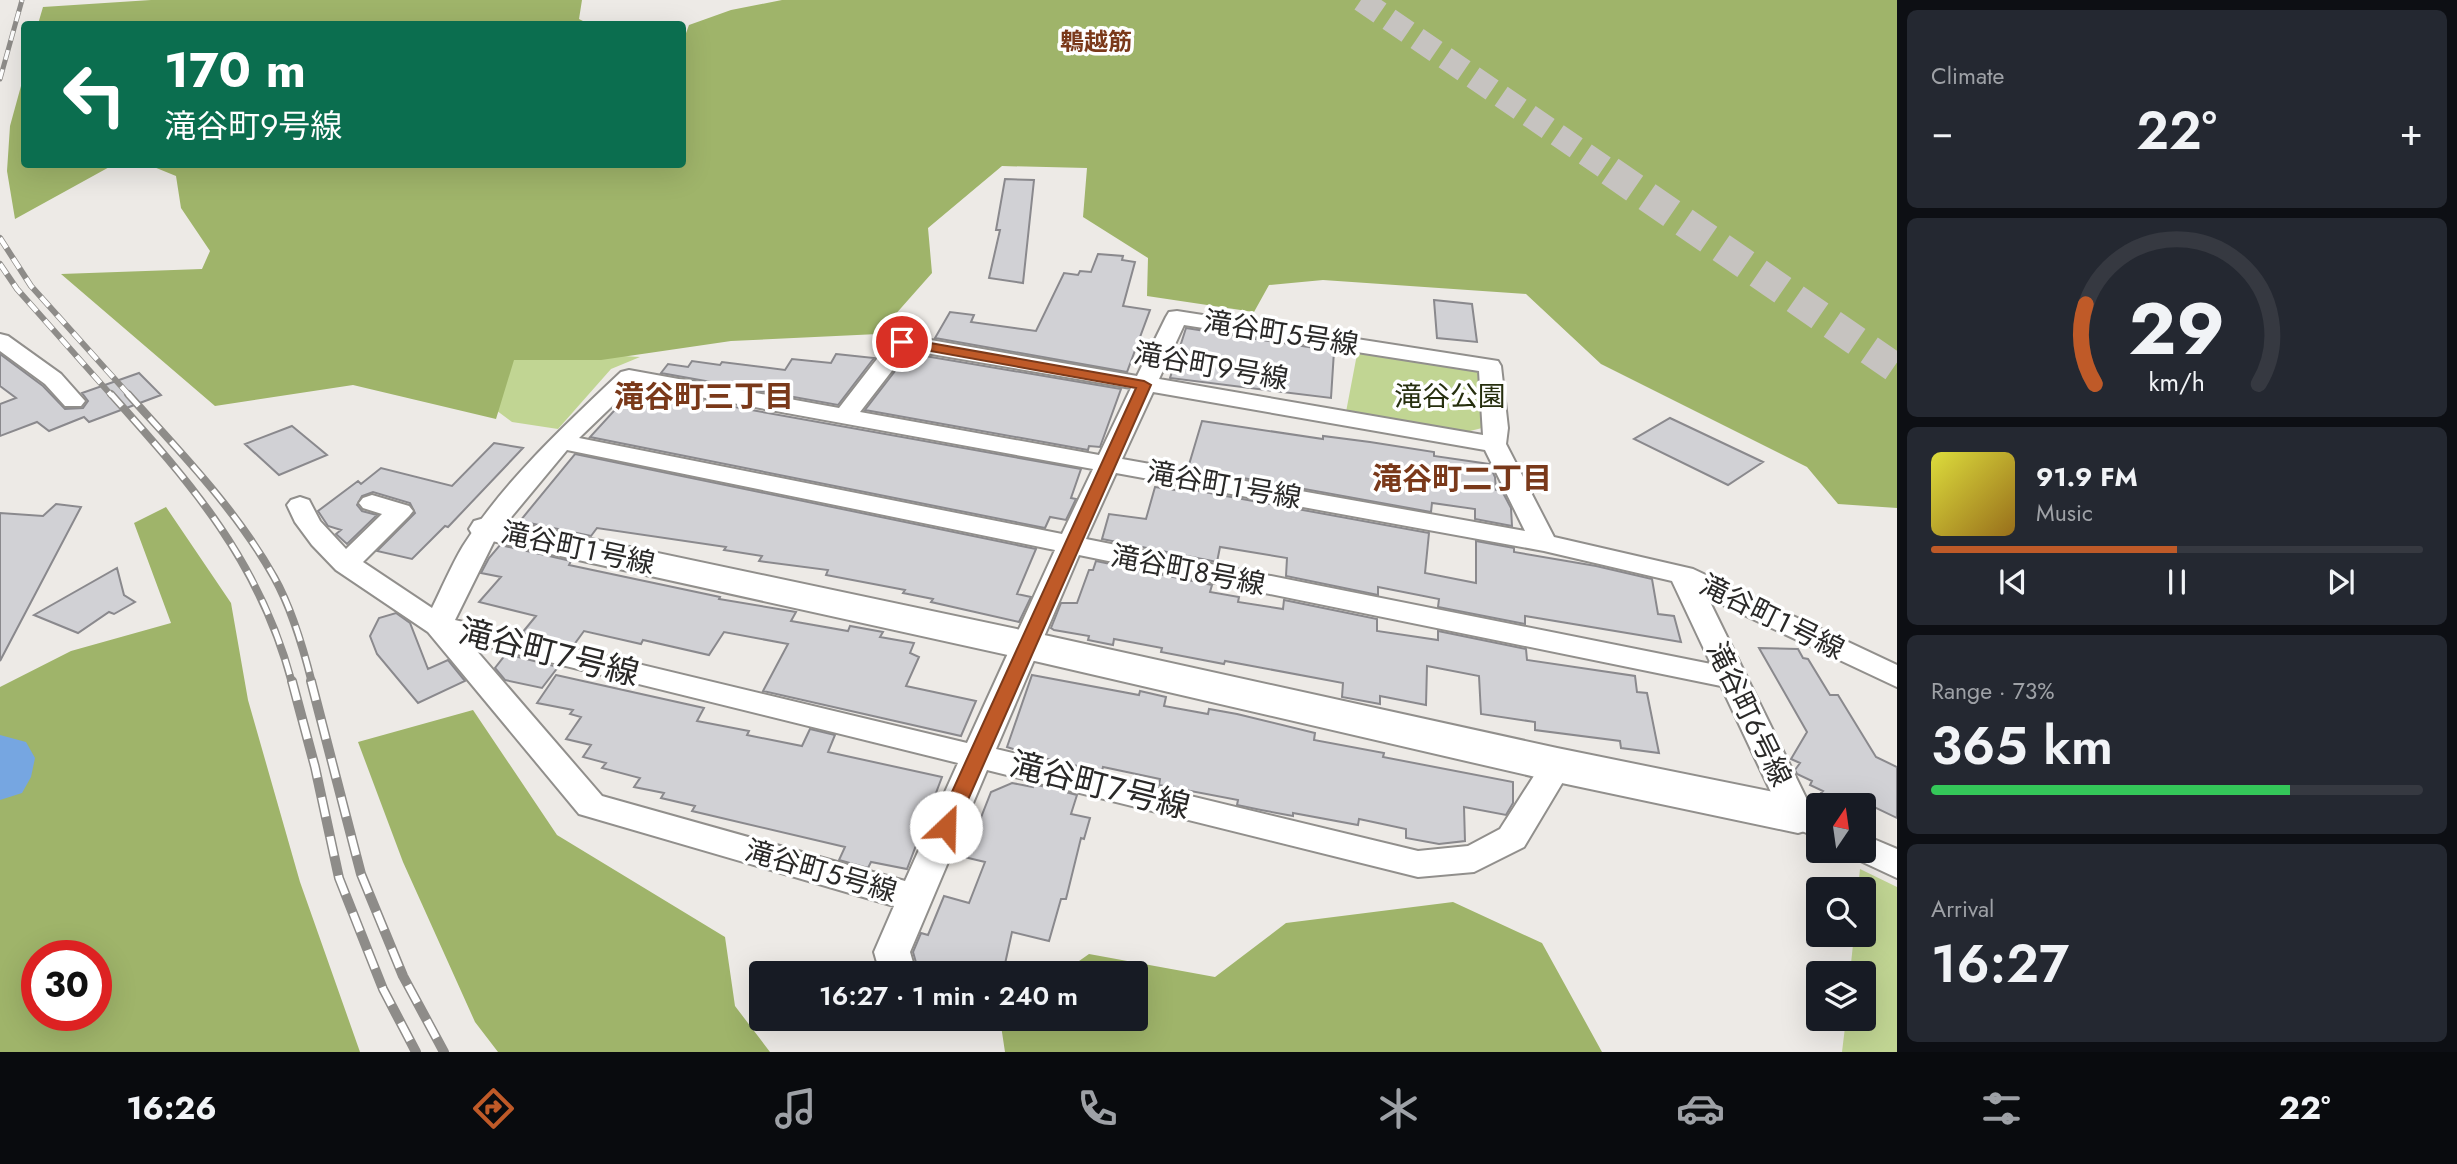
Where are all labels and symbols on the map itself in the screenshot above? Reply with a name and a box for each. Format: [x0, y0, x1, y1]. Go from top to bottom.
district label: 鵯越筋 [1060, 24, 1132, 59]
street label: 滝谷町５号線 [1201, 301, 1361, 365]
pin [872, 312, 932, 372]
street label: 滝谷町９号線 [1131, 332, 1291, 400]
district label: 滝谷町三丁目 [614, 375, 794, 418]
park label: 滝谷公園 [1394, 376, 1506, 417]
street label: 滝谷町１号線 [1144, 451, 1304, 519]
district label: 滝谷町二丁目 [1372, 457, 1552, 500]
street label: 滝谷町１号線 [497, 512, 659, 584]
street label: 滝谷町８号線 [1107, 535, 1269, 605]
street label: 滝谷町１号線 [1693, 564, 1851, 670]
street label: 滝谷町７号線 [454, 607, 644, 697]
street label: 滝谷町６号線 [1696, 635, 1802, 793]
street label: 滝谷町７号線 [1005, 740, 1195, 830]
position arrow [909, 790, 983, 864]
north arrow [1806, 793, 1876, 863]
street label: 滝谷町５号線 [740, 830, 902, 912]
speed limit sign: 30 [21, 940, 112, 1031]

